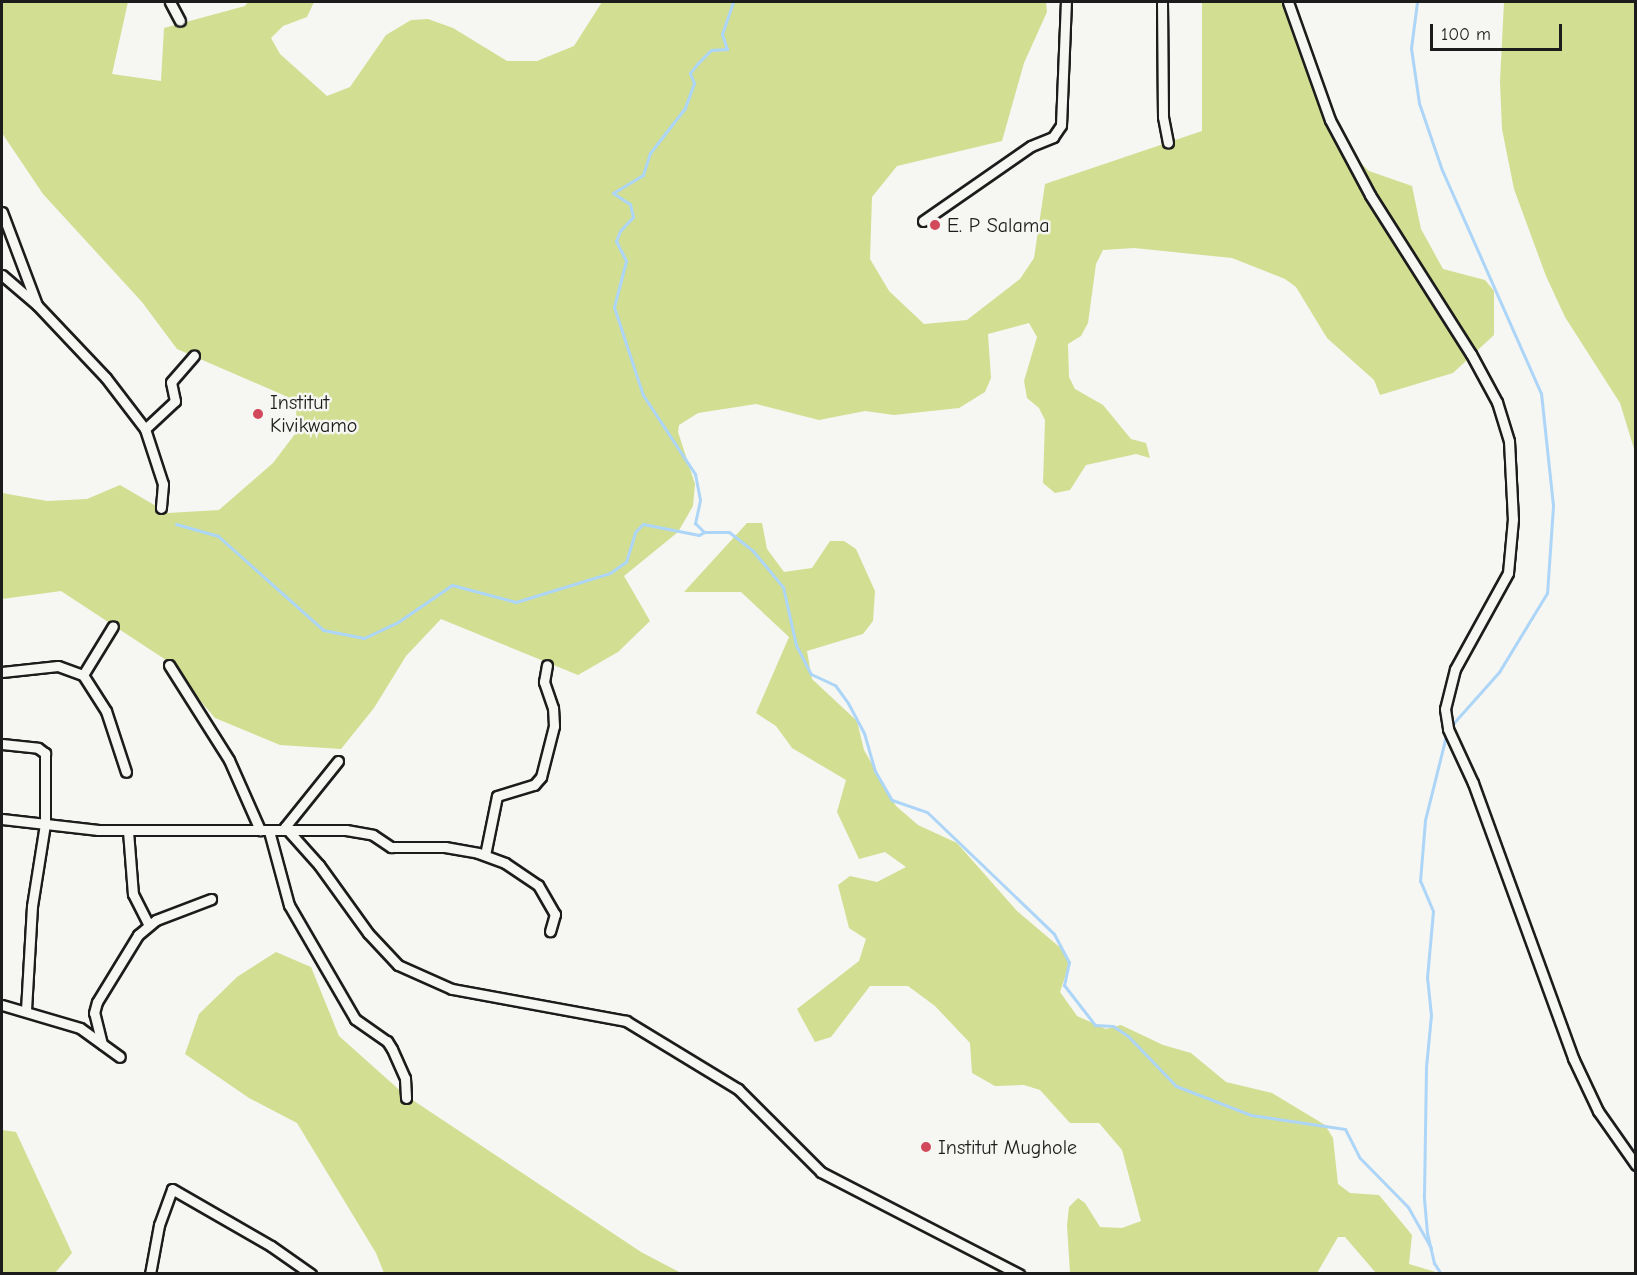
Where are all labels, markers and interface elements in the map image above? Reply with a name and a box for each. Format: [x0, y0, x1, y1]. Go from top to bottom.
scale bar [1433, 12, 1565, 50]
text: 100 m [1441, 24, 1491, 45]
place label: E. P Salama [947, 213, 1050, 237]
marker: E. P Salama [928, 218, 942, 232]
place label: Institut Kivikwamo [270, 390, 357, 437]
marker: Institut Kivikwamo [251, 407, 265, 421]
place label: Institut Mughole [938, 1135, 1077, 1159]
marker: Institut Mughole [919, 1140, 933, 1154]

